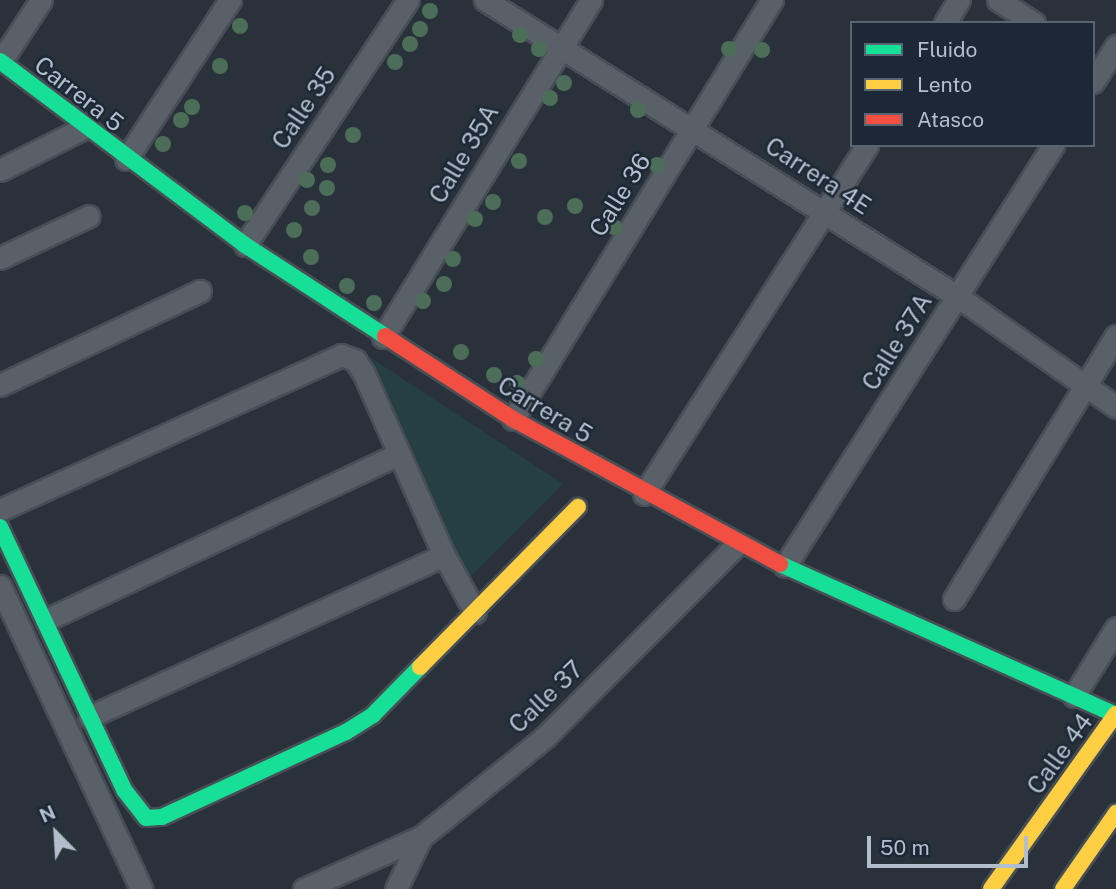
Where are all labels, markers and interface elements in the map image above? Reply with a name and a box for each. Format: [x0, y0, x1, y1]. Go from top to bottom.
legend [850, 21, 1095, 147]
text: Fluido [917, 37, 977, 62]
street label: Carrera 5 [29, 50, 129, 138]
street label: Calle 35 [266, 61, 342, 155]
text: Lento [917, 72, 972, 97]
street label: Calle 35A [423, 99, 505, 209]
text: Atasco [917, 107, 984, 132]
street label: Carrera 4E [760, 131, 876, 221]
street label: Calle 36 [583, 148, 657, 242]
street label: Calle 37A [856, 288, 938, 396]
street label: Carrera 5 [492, 371, 598, 449]
street label: Calle 37 [503, 655, 589, 739]
street label: Calle 44 [1021, 708, 1099, 800]
north arrow [21, 798, 91, 868]
text: N [36, 801, 59, 827]
scale bar [871, 822, 1032, 866]
text: 50 m [880, 835, 930, 860]

